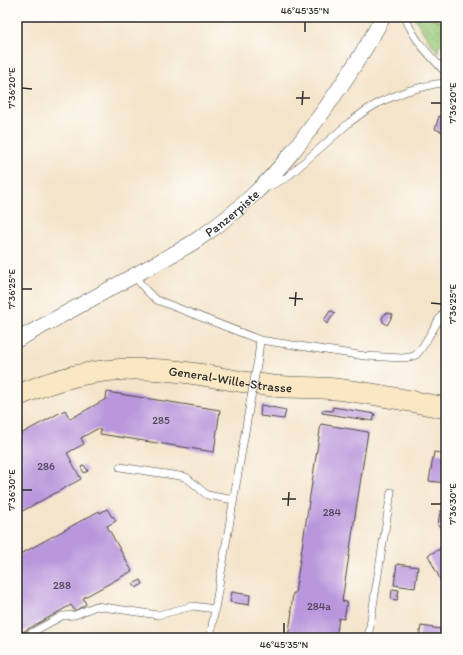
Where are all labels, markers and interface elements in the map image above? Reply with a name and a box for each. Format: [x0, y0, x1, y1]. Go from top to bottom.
text: 46°45'35"N [281, 4, 329, 17]
text: 7°36'20"E [5, 67, 18, 109]
text: 7°36'20"E [446, 82, 459, 124]
street label: Panzerpiste [202, 186, 262, 240]
text: 7°36'25"E [5, 268, 18, 309]
text: 7°36'25"E [446, 283, 459, 324]
street label: General-Wille-Strasse [168, 363, 292, 395]
house number: 285 [152, 414, 170, 427]
house number: 286 [37, 460, 55, 473]
text: 7°36'30"E [5, 469, 18, 511]
text: 7°36'30"E [446, 483, 459, 525]
house number: 284 [323, 506, 342, 519]
house number: 288 [53, 579, 71, 592]
house number: 284a [307, 600, 331, 613]
text: 46°45'35"N [260, 638, 308, 651]

